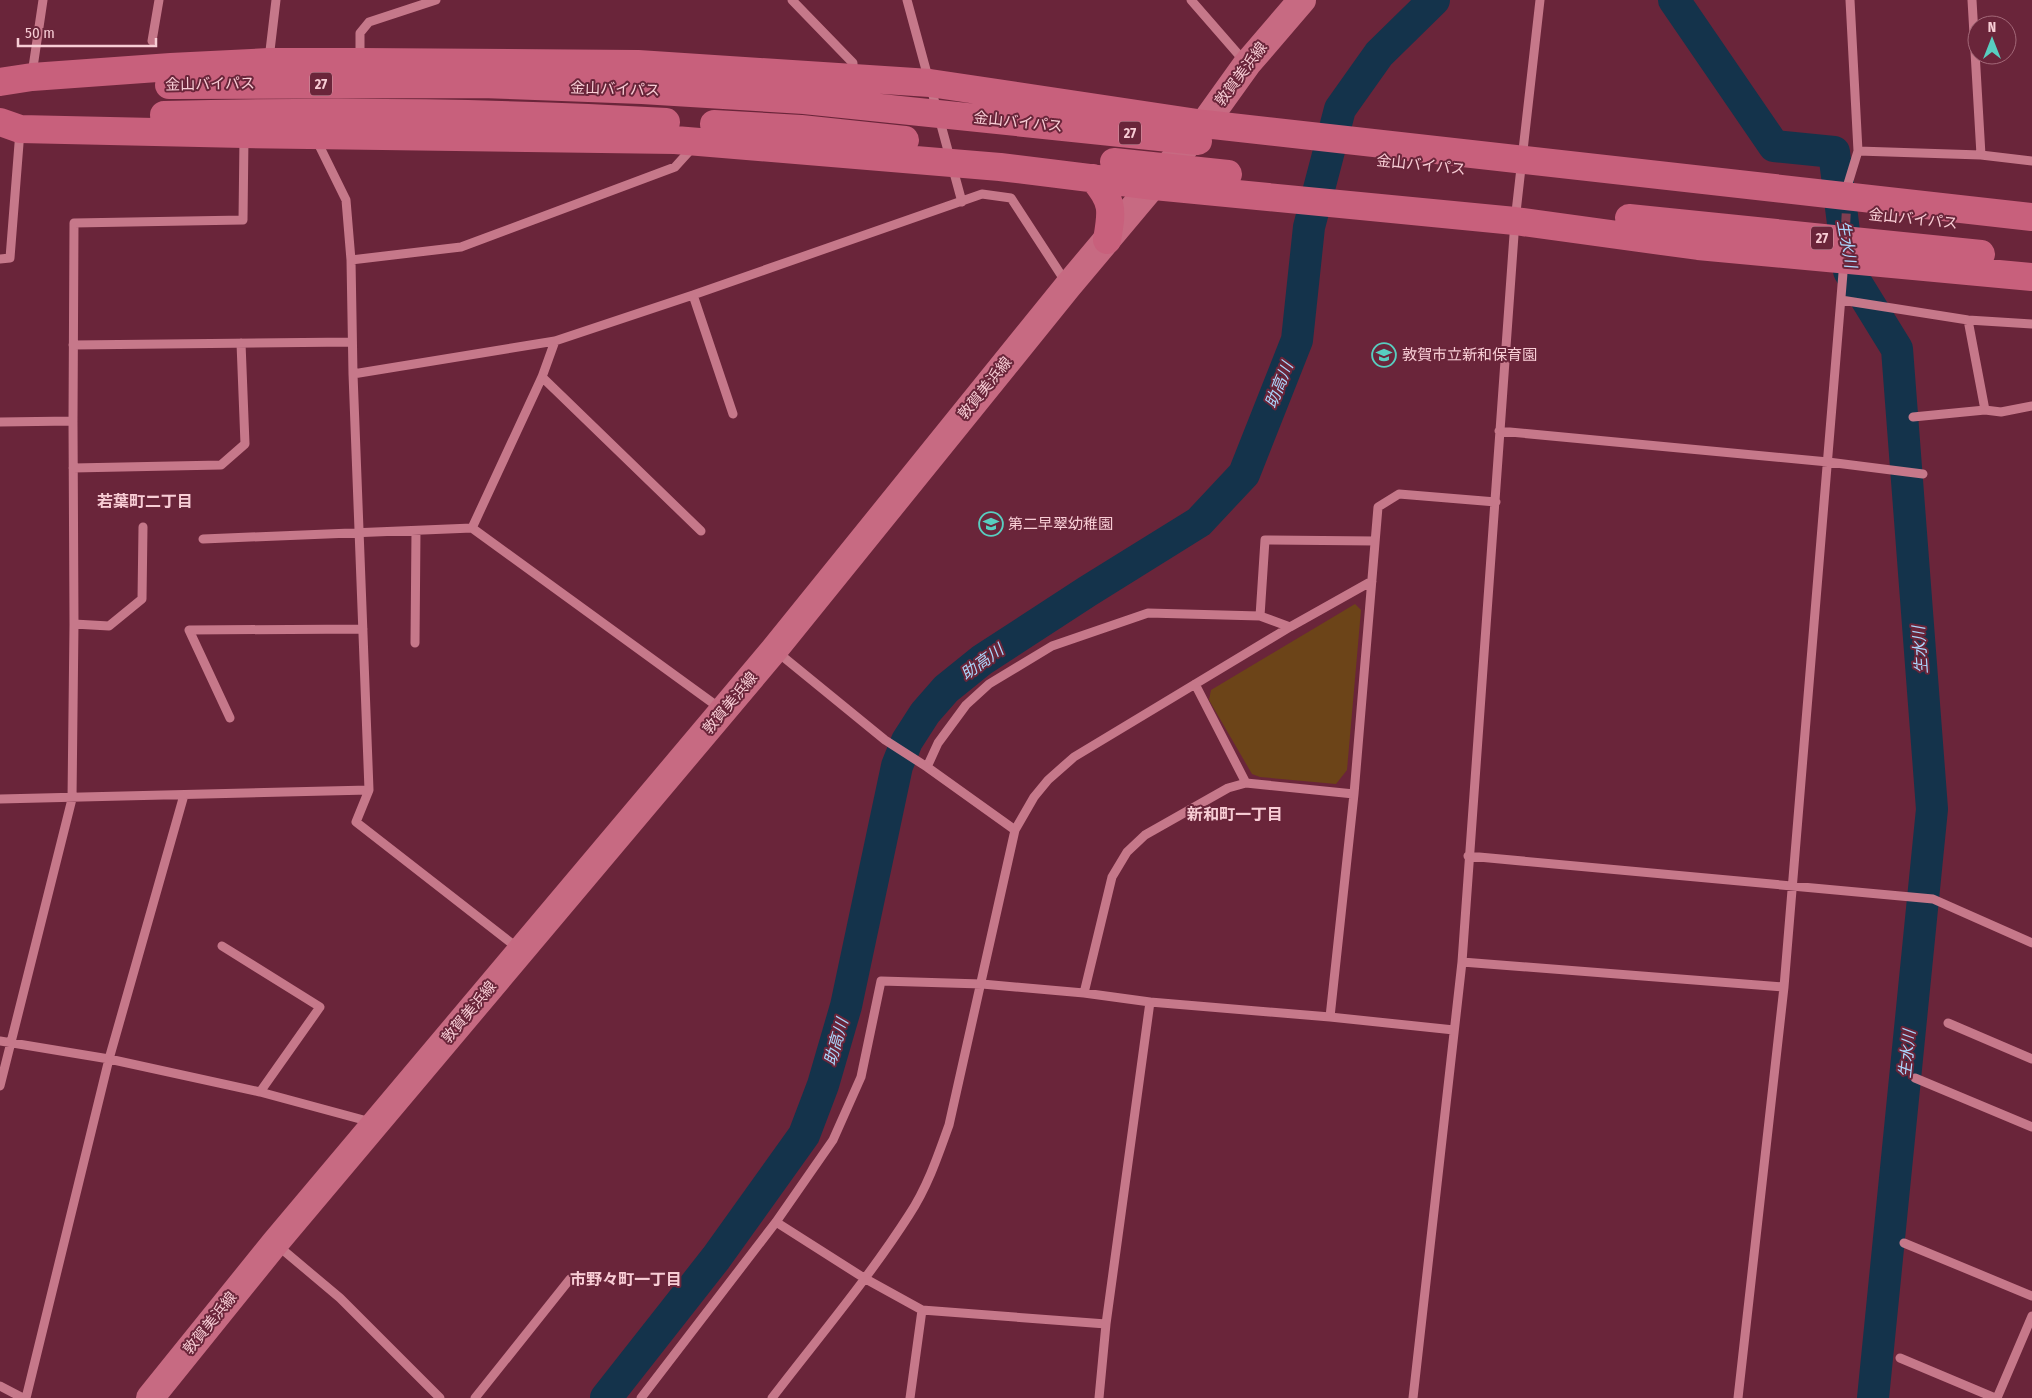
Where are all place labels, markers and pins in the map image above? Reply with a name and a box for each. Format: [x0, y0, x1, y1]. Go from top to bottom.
school or university icon: 敦賀市立新和保育園 [1371, 342, 1397, 368]
place label: 敦賀市立新和保育園 [1402, 346, 1537, 364]
school or university icon: 第二早翠幼稚園 [978, 511, 1004, 537]
place label: 第二早翠幼稚園 [1008, 515, 1113, 533]

